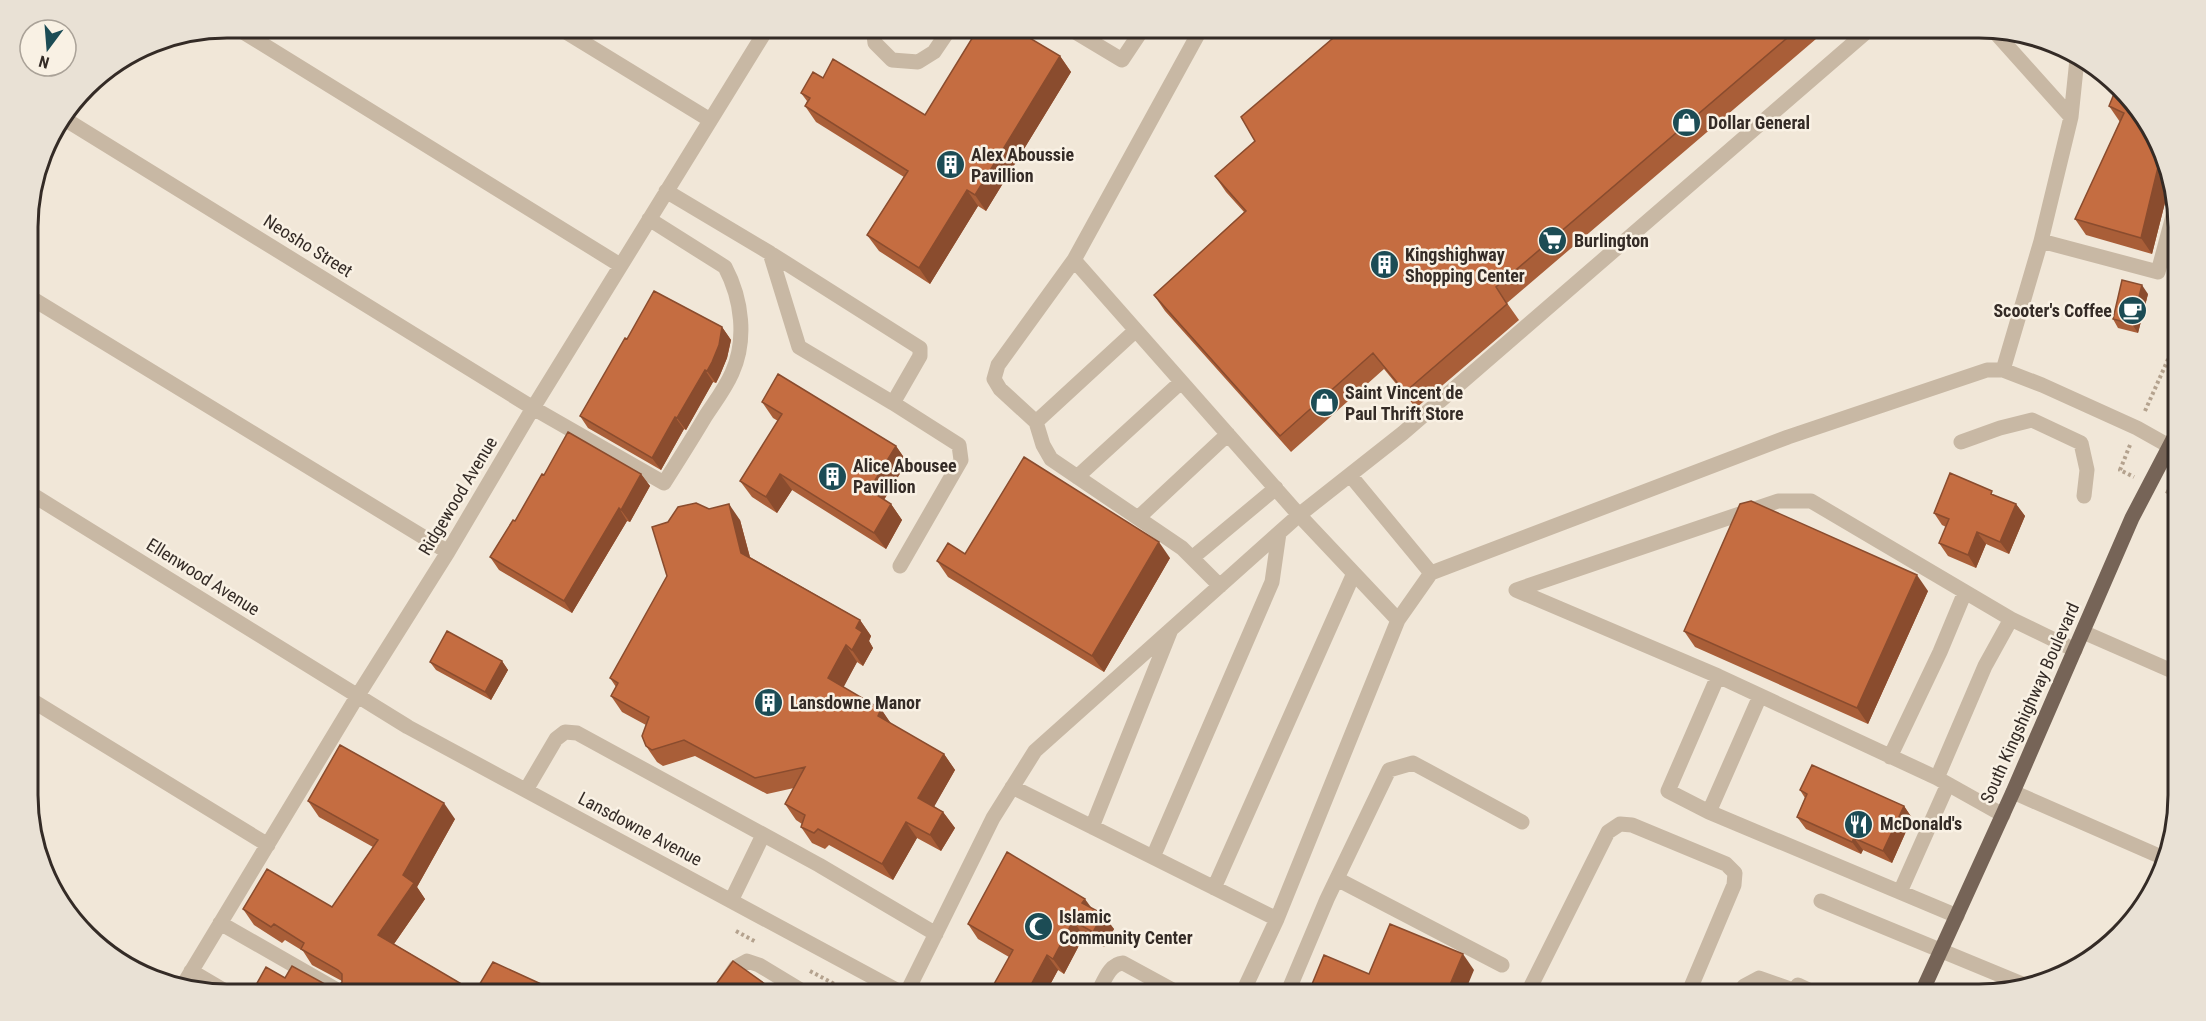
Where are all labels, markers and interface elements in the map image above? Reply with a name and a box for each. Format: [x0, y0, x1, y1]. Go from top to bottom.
north arrow [18, 18, 78, 78]
text: N [37, 51, 51, 72]
shop icon: Dollar General [1671, 107, 1703, 139]
place label: Dollar General [1708, 112, 1810, 133]
place label: Alex Aboussie Pavillion [971, 144, 1075, 186]
building icon: Alex Aboussie Pavillion [934, 149, 966, 181]
street label: Neosho Street [260, 210, 357, 281]
supermarket icon: Burlington [1537, 225, 1569, 257]
place label: Burlington [1574, 230, 1649, 251]
place label: Kingshighway Shopping Center [1405, 244, 1525, 286]
building icon: Kingshighway Shopping Center [1368, 249, 1400, 281]
cafe icon: Scooter's Coffee [2117, 295, 2149, 327]
place label: Scooter's Coffee [1993, 300, 2112, 321]
place label: Saint Vincent de Paul Thrift Store [1345, 382, 1464, 424]
shop icon: Saint Vincent de Paul Thrift Store [1308, 387, 1340, 419]
street label: Ridgewood Avenue [414, 433, 501, 559]
place label: Alice Abousee Pavillion [853, 455, 957, 497]
building icon: Alice Abousee Pavillion [816, 460, 848, 492]
street label: Ellenwood Avenue [143, 533, 264, 620]
street label: South Kingshighway Boulevard [1976, 599, 2083, 806]
building icon: Lansdowne Manor [753, 687, 785, 719]
place label: Lansdowne Manor [790, 692, 921, 713]
street label: Lansdowne Avenue [575, 787, 706, 870]
restaurant icon: McDonald's [1843, 808, 1875, 840]
place label: McDonald's [1880, 813, 1962, 834]
place label: Islamic Community Center [1059, 906, 1193, 948]
mosque icon: Islamic Community Center [1022, 911, 1054, 943]

